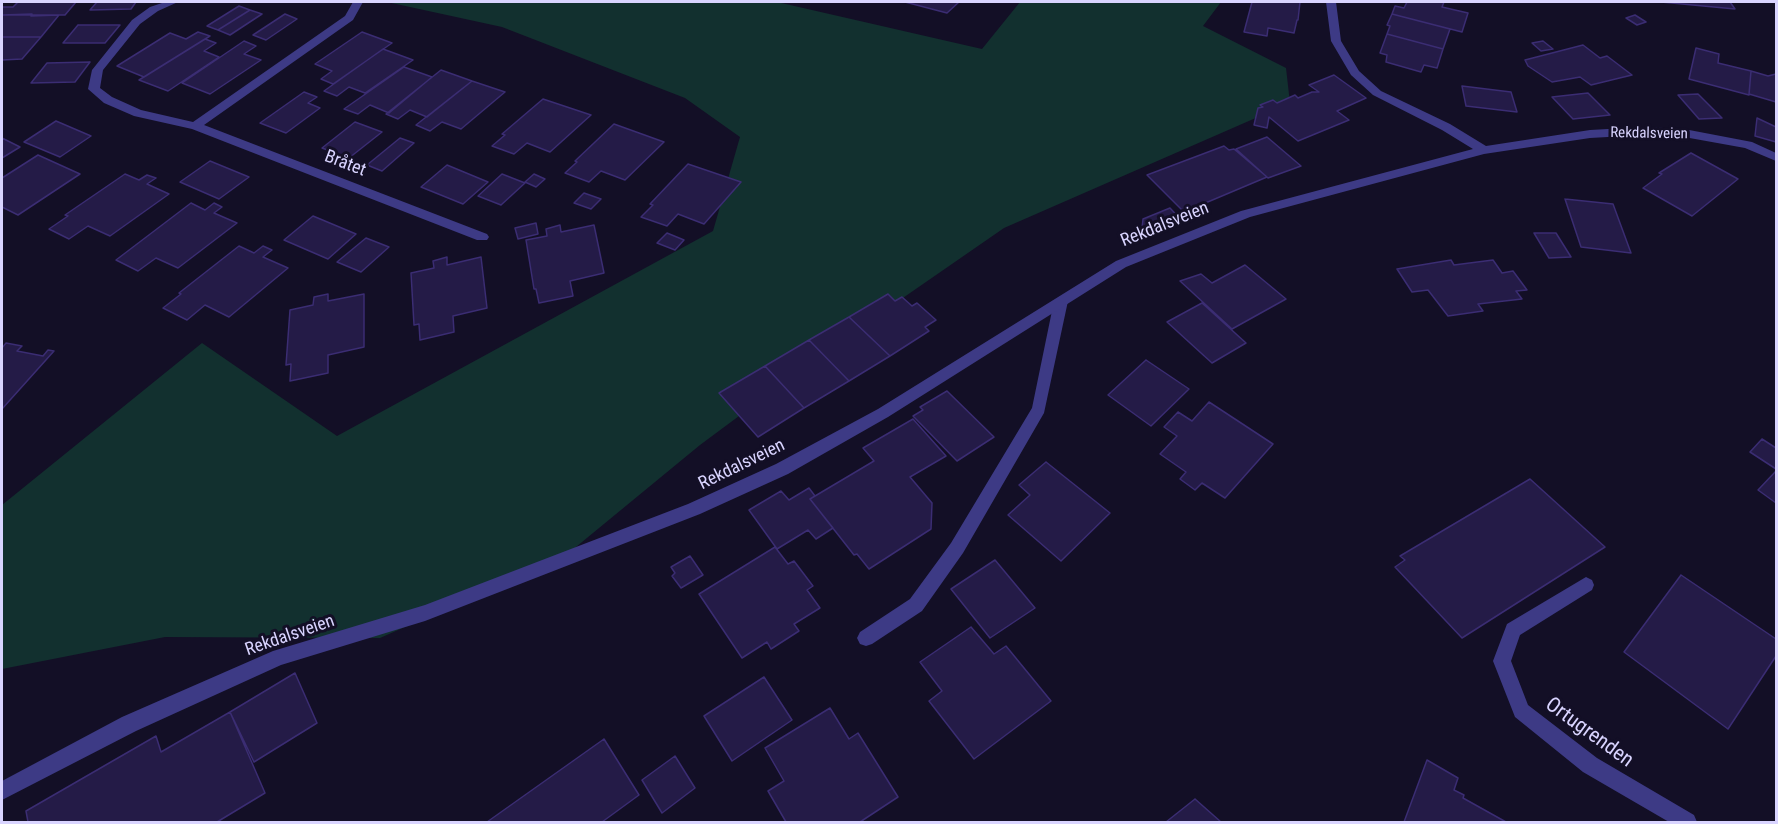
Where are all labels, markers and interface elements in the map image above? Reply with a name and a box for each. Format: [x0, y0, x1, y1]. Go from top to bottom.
street label: Rekdalsveien [1610, 124, 1688, 144]
street label: Bråtet [321, 146, 369, 182]
street label: Rekdalsveien [1118, 198, 1212, 252]
street label: Rekdalsveien [695, 435, 789, 495]
street label: Rekdalsveien [242, 611, 338, 661]
street label: Ortugrenden [1540, 693, 1638, 773]

